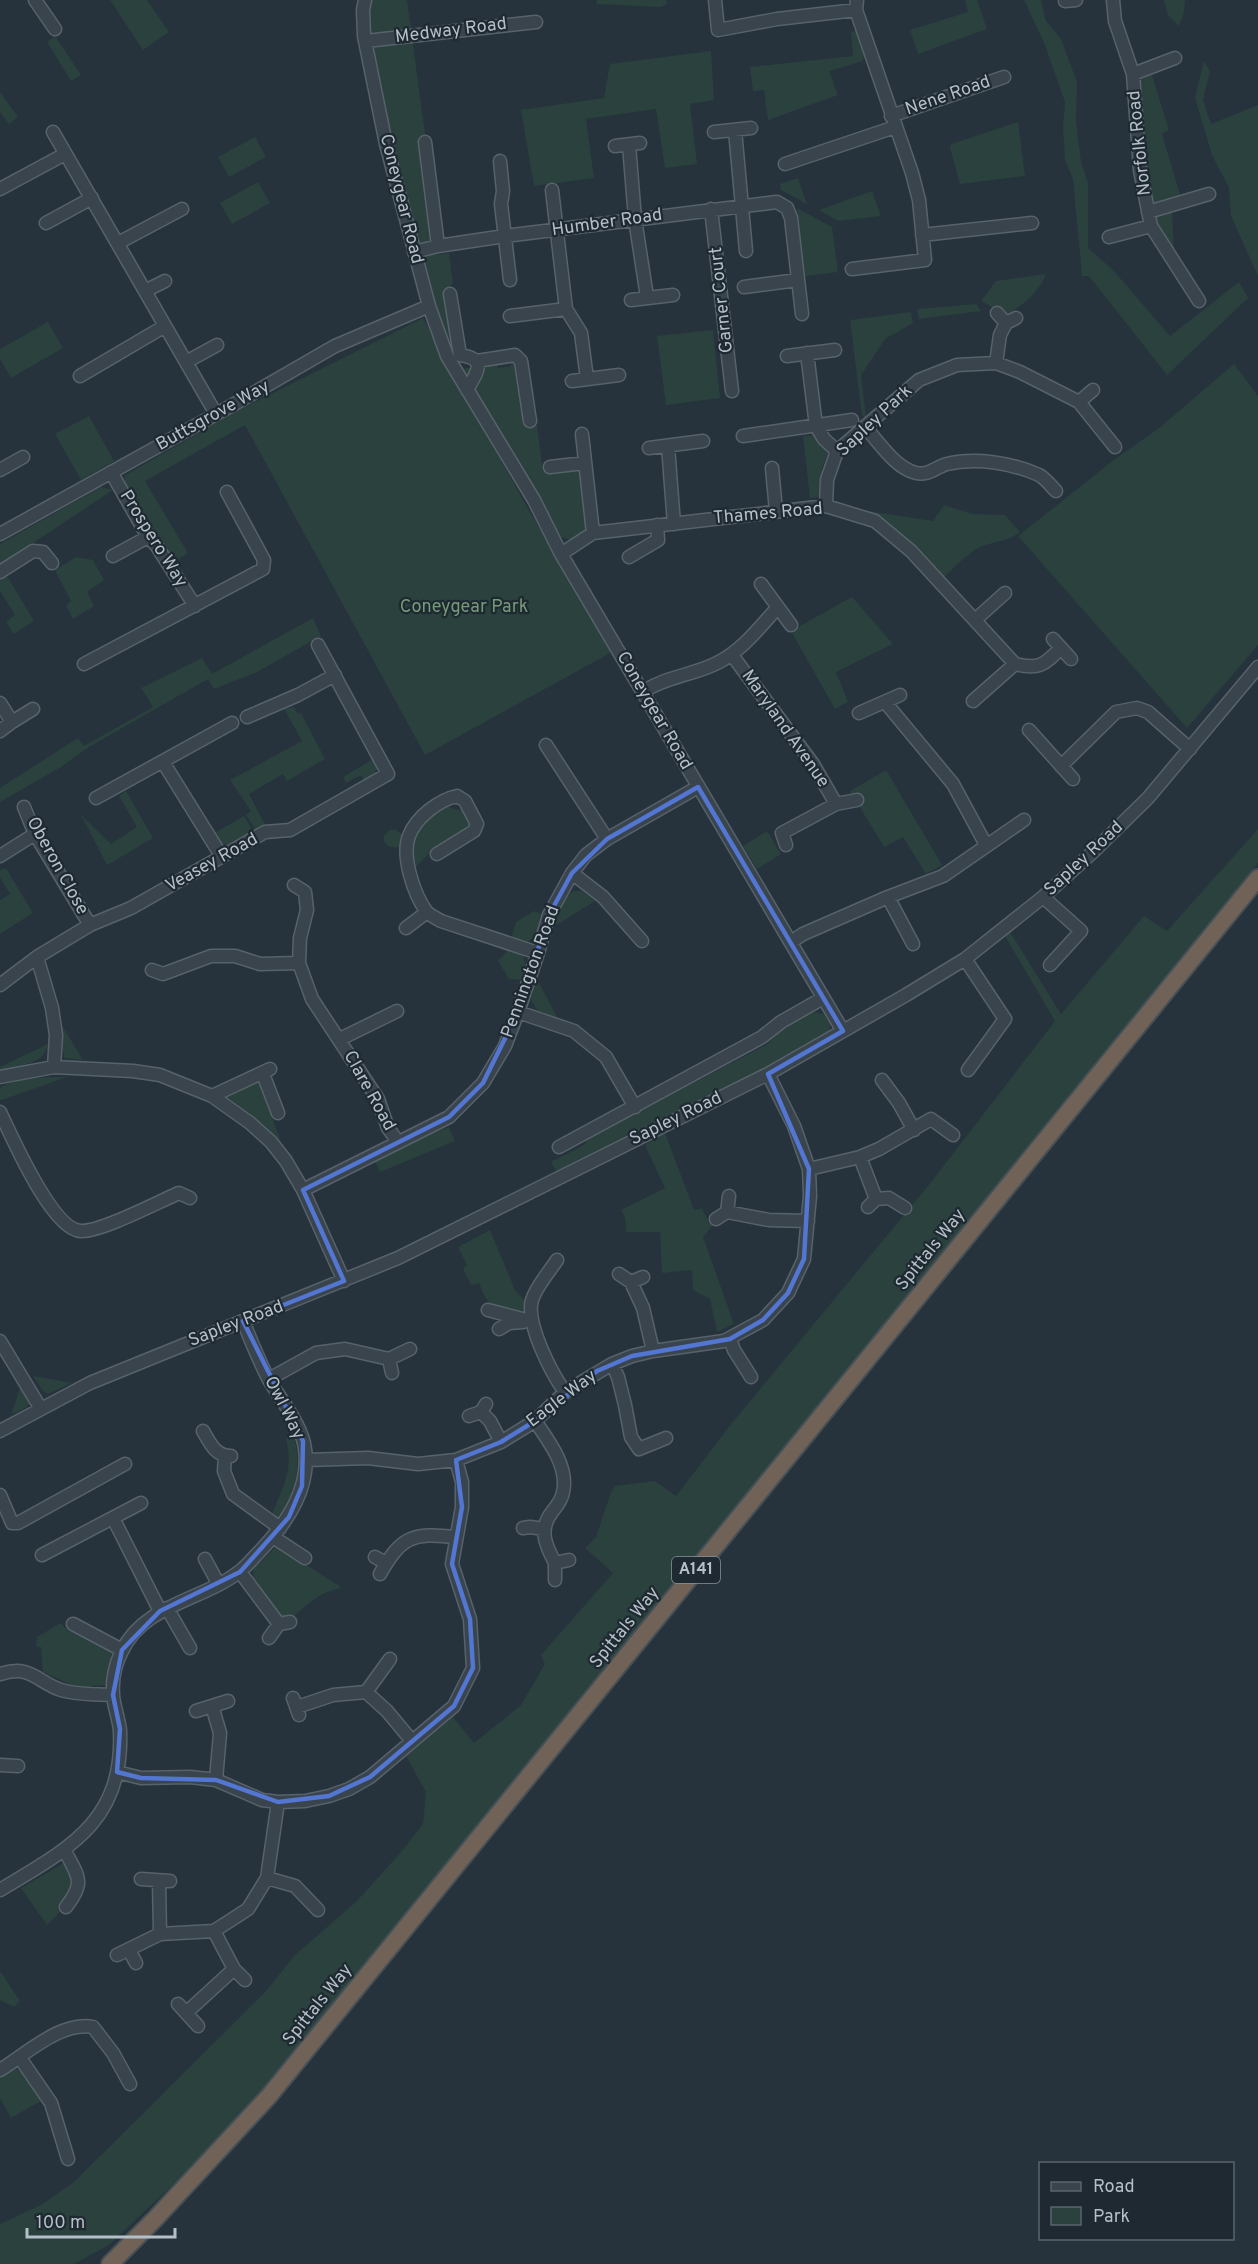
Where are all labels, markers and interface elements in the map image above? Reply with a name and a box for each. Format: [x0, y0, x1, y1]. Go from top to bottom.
street label: Medway Road [394, 13, 508, 49]
street label: Nene Road [902, 71, 994, 121]
street label: Norfolk Road [1123, 89, 1157, 197]
street label: Coneygear Road [374, 132, 428, 266]
street label: Humber Road [550, 204, 664, 242]
street label: Garner Court [705, 246, 739, 354]
street label: Buttsgrove Way [152, 375, 274, 457]
street label: Sapley Park [832, 380, 918, 462]
street label: Prospero Way [114, 486, 192, 592]
street label: Thames Road [712, 498, 824, 530]
park label: Coneygear Park [400, 596, 528, 619]
street label: Coneygear Road [611, 648, 697, 774]
street label: Maryland Avenue [736, 665, 834, 793]
street label: Oberon Close [21, 813, 93, 919]
street label: Sapley Road [1040, 816, 1128, 902]
street label: Veasey Road [162, 828, 262, 898]
street label: Pennington Road [496, 903, 566, 1041]
street label: Clare Road [338, 1047, 400, 1135]
street label: Sapley Road [626, 1087, 726, 1151]
street label: Spittals Way [891, 1204, 971, 1296]
street label: Sapley Road [185, 1295, 287, 1353]
street label: Eagle Way [522, 1365, 602, 1433]
street label: Owl Way [258, 1372, 310, 1444]
road number: A141 [672, 1557, 720, 1583]
street label: Spittals Way [585, 1582, 665, 1674]
street label: Spittals Way [278, 1959, 358, 2051]
legend [1039, 2162, 1234, 2240]
text: Road [1093, 2176, 1135, 2199]
scale bar [27, 2201, 176, 2239]
text: Park [1093, 2206, 1130, 2229]
text: 100 m [36, 2212, 85, 2235]

